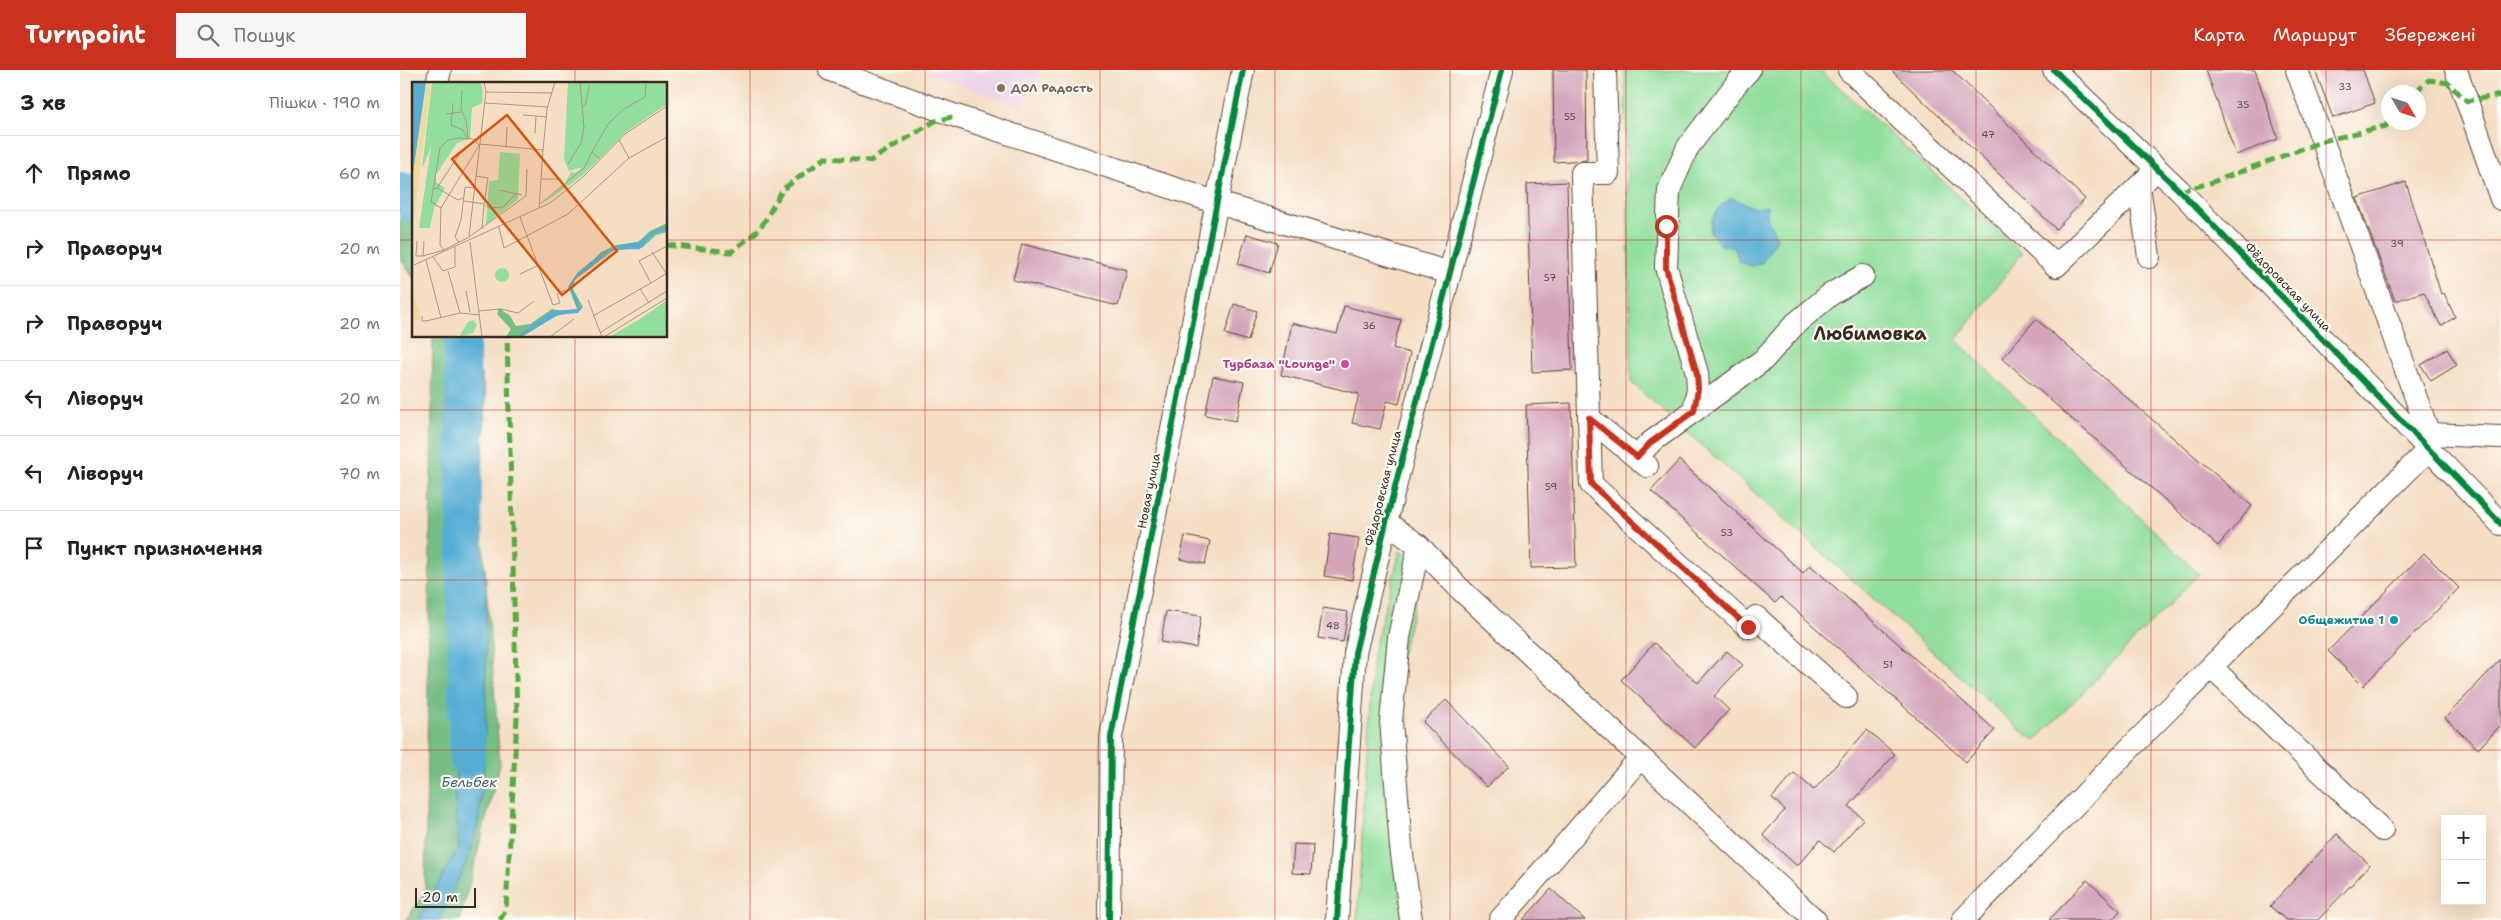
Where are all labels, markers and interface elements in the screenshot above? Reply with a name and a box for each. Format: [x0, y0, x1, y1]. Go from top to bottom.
search box [176, 13, 526, 58]
text: Turnpoint [25, 19, 146, 51]
icon: search [194, 21, 222, 49]
text: Пошук [234, 23, 295, 48]
text: Карта [2193, 23, 2245, 47]
text: Маршрут [2273, 23, 2357, 47]
text: Збережені [2385, 23, 2476, 47]
place label: ДОЛ Радость [1011, 80, 1093, 96]
house number: 33 [2338, 80, 2352, 93]
inset map [412, 82, 668, 338]
marker: ДОЛ Радость [995, 82, 1007, 94]
north arrow [2381, 85, 2426, 130]
text: 3 хв [20, 89, 66, 117]
text: Пішки · 190 m [269, 92, 380, 113]
house number: 35 [2237, 98, 2249, 111]
house number: 55 [1564, 110, 1576, 123]
house number: 47 [1981, 128, 1995, 141]
icon: ahead [20, 159, 48, 187]
text: Прямо [67, 161, 131, 186]
text: 60 m [339, 163, 380, 184]
route start [1655, 215, 1678, 238]
icon: right [20, 234, 48, 262]
text: Праворуч [67, 236, 162, 261]
house number: 39 [2390, 237, 2404, 250]
text: 20 m [339, 238, 380, 259]
street label: Фёдоровская улица [2241, 239, 2335, 336]
house number: 57 [1544, 271, 1556, 284]
icon: right [20, 309, 48, 337]
text: Праворуч [67, 311, 162, 336]
text: 20 m [339, 313, 380, 334]
house number: 36 [1362, 319, 1376, 332]
district label: Любимовка [1813, 322, 1927, 346]
place label: Турбаза "Lounge" [1223, 356, 1335, 372]
marker: Турбаза "Lounge" [1339, 358, 1351, 370]
icon: left [20, 384, 48, 412]
text: Ліворуч [67, 386, 143, 411]
text: 20 m [339, 388, 380, 409]
street label: Фёдоровская улица [1361, 428, 1405, 547]
street label: Новая улица [1134, 451, 1164, 530]
icon: left [20, 459, 48, 487]
text: Ліворуч [67, 461, 143, 486]
text: 70 m [339, 463, 380, 484]
house number: 59 [1545, 480, 1557, 493]
house number: 53 [1721, 526, 1733, 539]
icon: arrive [20, 534, 48, 562]
text: Пункт призначення [67, 536, 263, 561]
place label: Общежитие 1 [2299, 612, 2384, 628]
marker: Общежитие 1 [2388, 614, 2400, 626]
route end [1737, 616, 1760, 639]
house number: 48 [1326, 619, 1340, 632]
house number: 51 [1883, 658, 1893, 671]
water label: Бельбек [441, 773, 498, 791]
map controls [2441, 815, 2486, 905]
button: + [2441, 815, 2486, 860]
button: − [2441, 860, 2486, 905]
scale bar [415, 885, 476, 908]
text: 20 m [422, 888, 458, 906]

